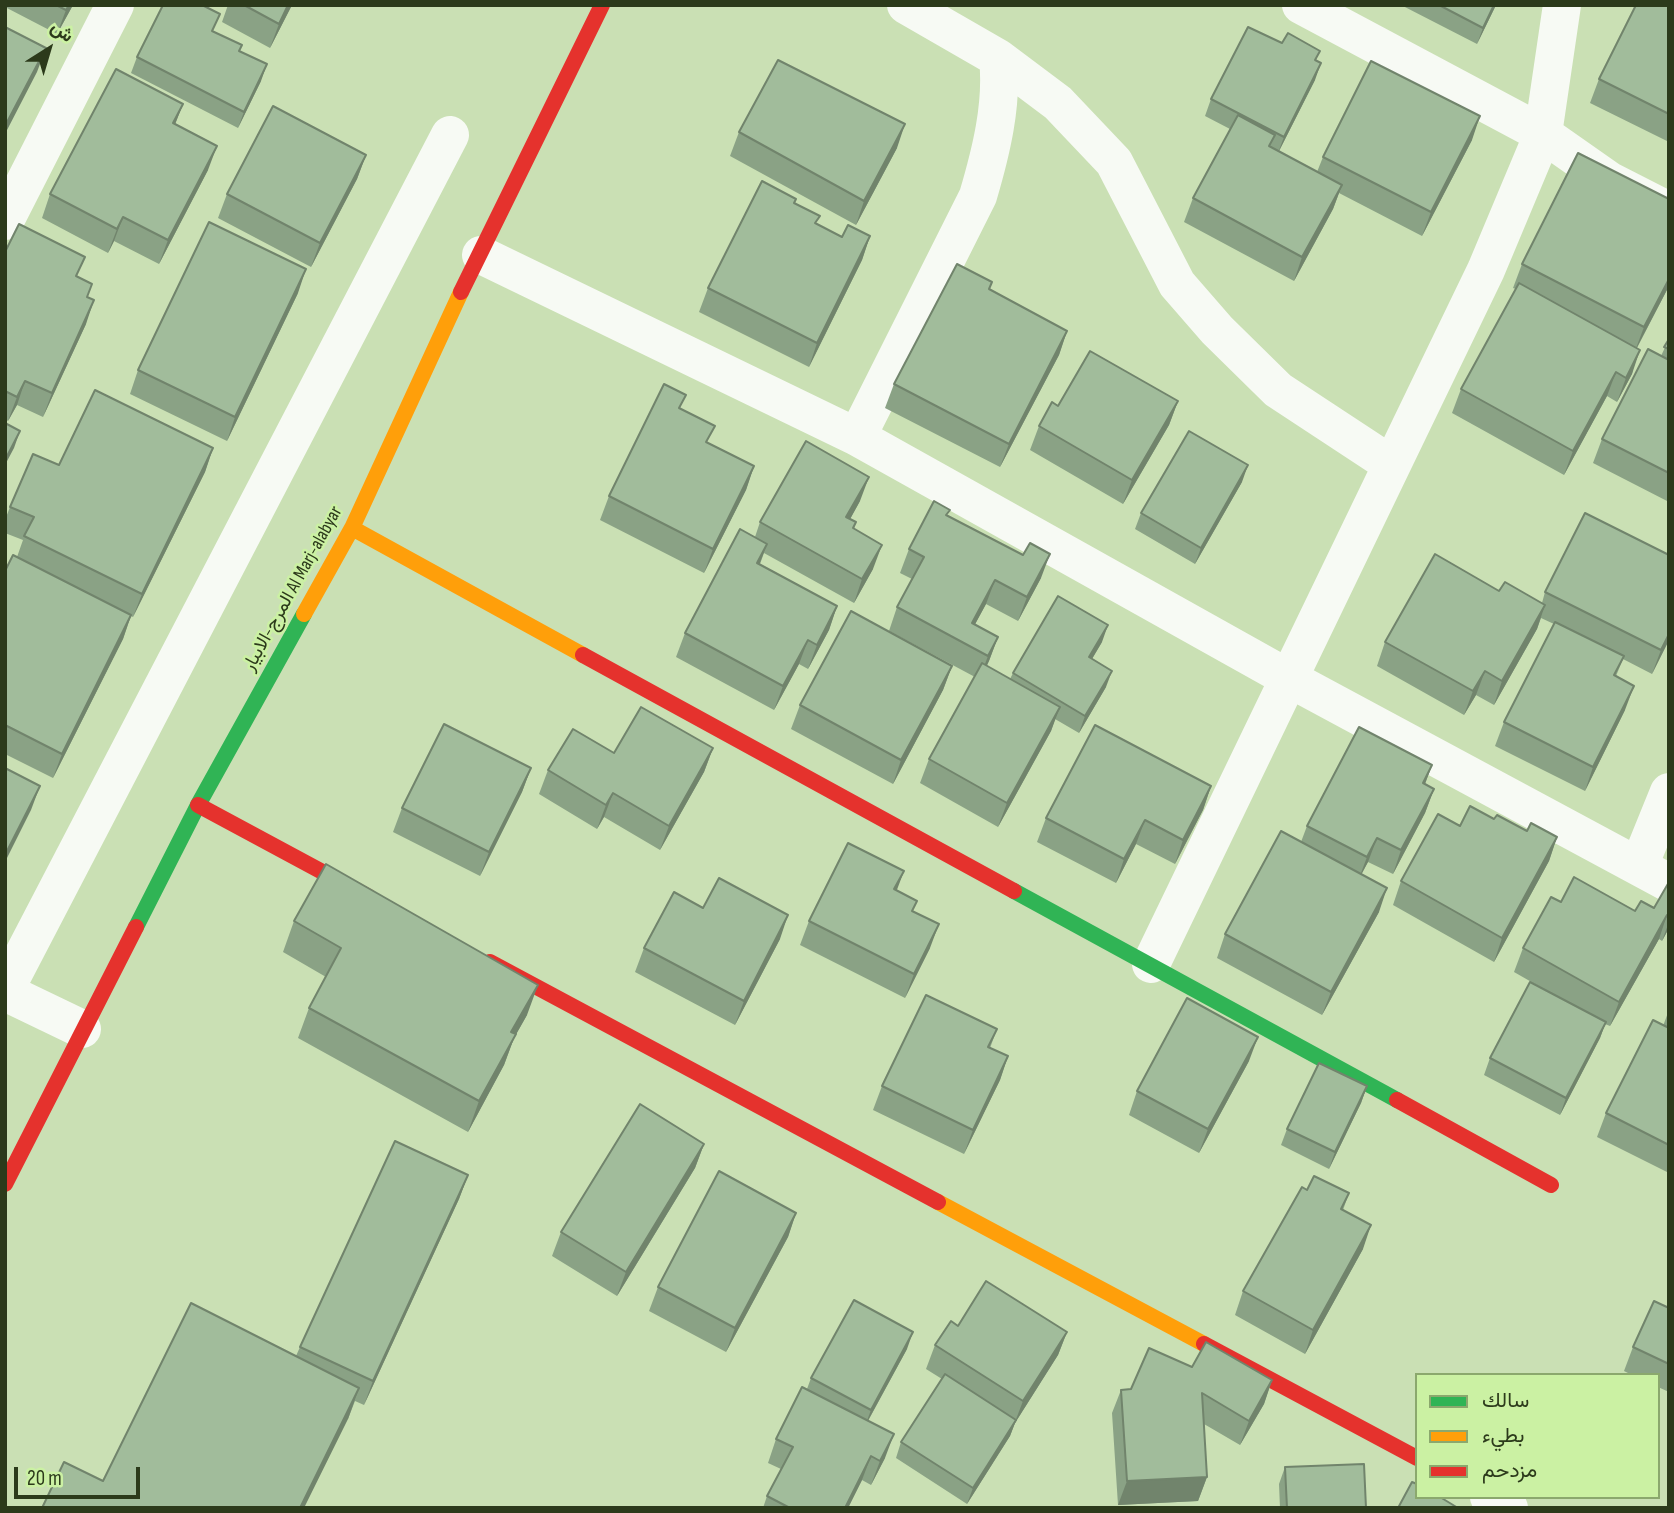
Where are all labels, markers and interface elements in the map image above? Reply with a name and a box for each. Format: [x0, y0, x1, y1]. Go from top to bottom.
north arrow [14, 14, 84, 84]
text: ش [46, 16, 78, 48]
street label: المرج-الابيار Al Marj-alabyar [238, 503, 348, 675]
legend [1415, 1373, 1660, 1499]
text: سالك [1482, 1388, 1529, 1413]
text: بطيء [1482, 1423, 1525, 1448]
scale bar [18, 1454, 144, 1498]
text: مزدحم [1482, 1458, 1537, 1483]
text: 20 m [27, 1466, 62, 1491]

